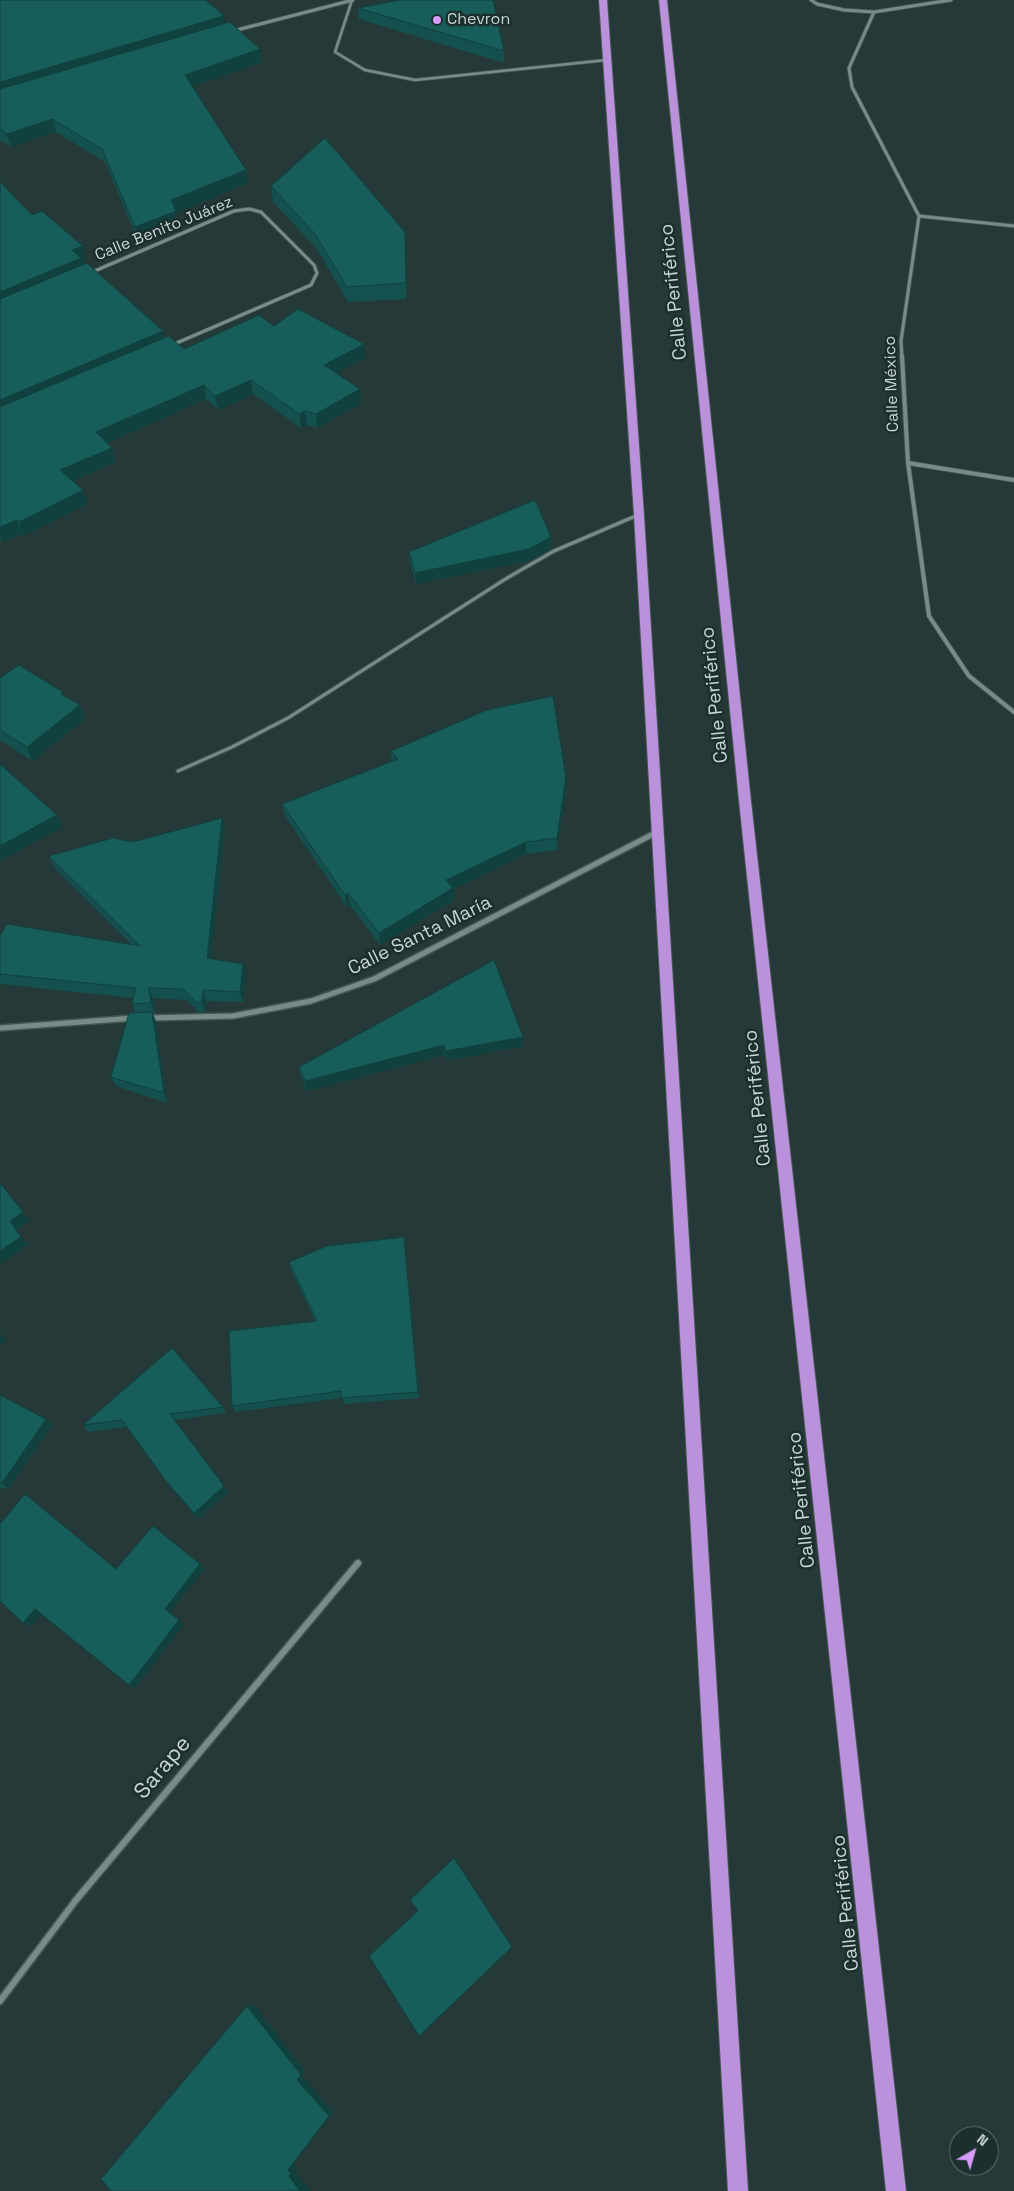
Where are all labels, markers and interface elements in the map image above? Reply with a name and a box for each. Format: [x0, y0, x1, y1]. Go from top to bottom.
place label: Chevron [447, 10, 510, 30]
marker: Chevron [431, 14, 443, 26]
street label: Calle Benito Juárez [92, 193, 236, 265]
street label: Calle Periférico [656, 223, 692, 361]
street label: Calle México [881, 335, 903, 433]
street label: Calle Periférico [697, 626, 733, 764]
street label: Calle Santa María [344, 891, 496, 981]
street label: Calle Periférico [740, 1029, 776, 1167]
street label: Calle Periférico [784, 1431, 820, 1569]
street label: Sarape [129, 1731, 197, 1805]
street label: Calle Periférico [828, 1834, 864, 1972]
north arrow [949, 2126, 999, 2176]
text: N [973, 2130, 992, 2150]

